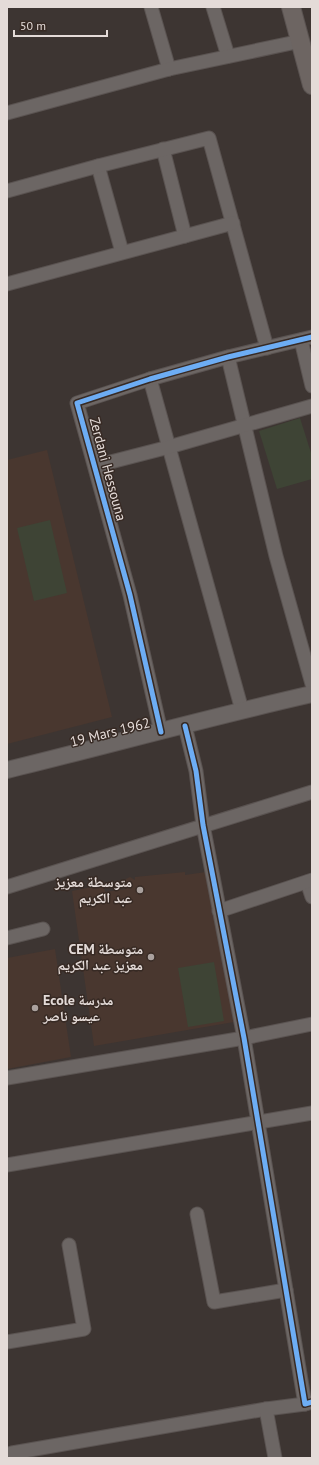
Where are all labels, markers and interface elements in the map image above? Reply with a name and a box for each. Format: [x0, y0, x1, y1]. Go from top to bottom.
scale bar [14, 12, 107, 38]
text: 50 m [20, 18, 46, 33]
street label: Zerdani Hessouna [86, 415, 130, 523]
street label: 19 Mars 1962 [68, 713, 152, 751]
place label: متوسطة معزيز عبد الكريم [54, 873, 132, 908]
marker: متوسطة معزيز عبد الكريم [135, 885, 145, 895]
place label: CEM متوسطة معزيز عبد الكريم [57, 940, 143, 975]
marker: CEM متوسطة معزيز عبد الكريم [146, 952, 156, 962]
place label: Ecole مدرسة عيسو ناصر [42, 991, 113, 1025]
marker: Ecole مدرسة عيسو ناصر [30, 1003, 40, 1013]

